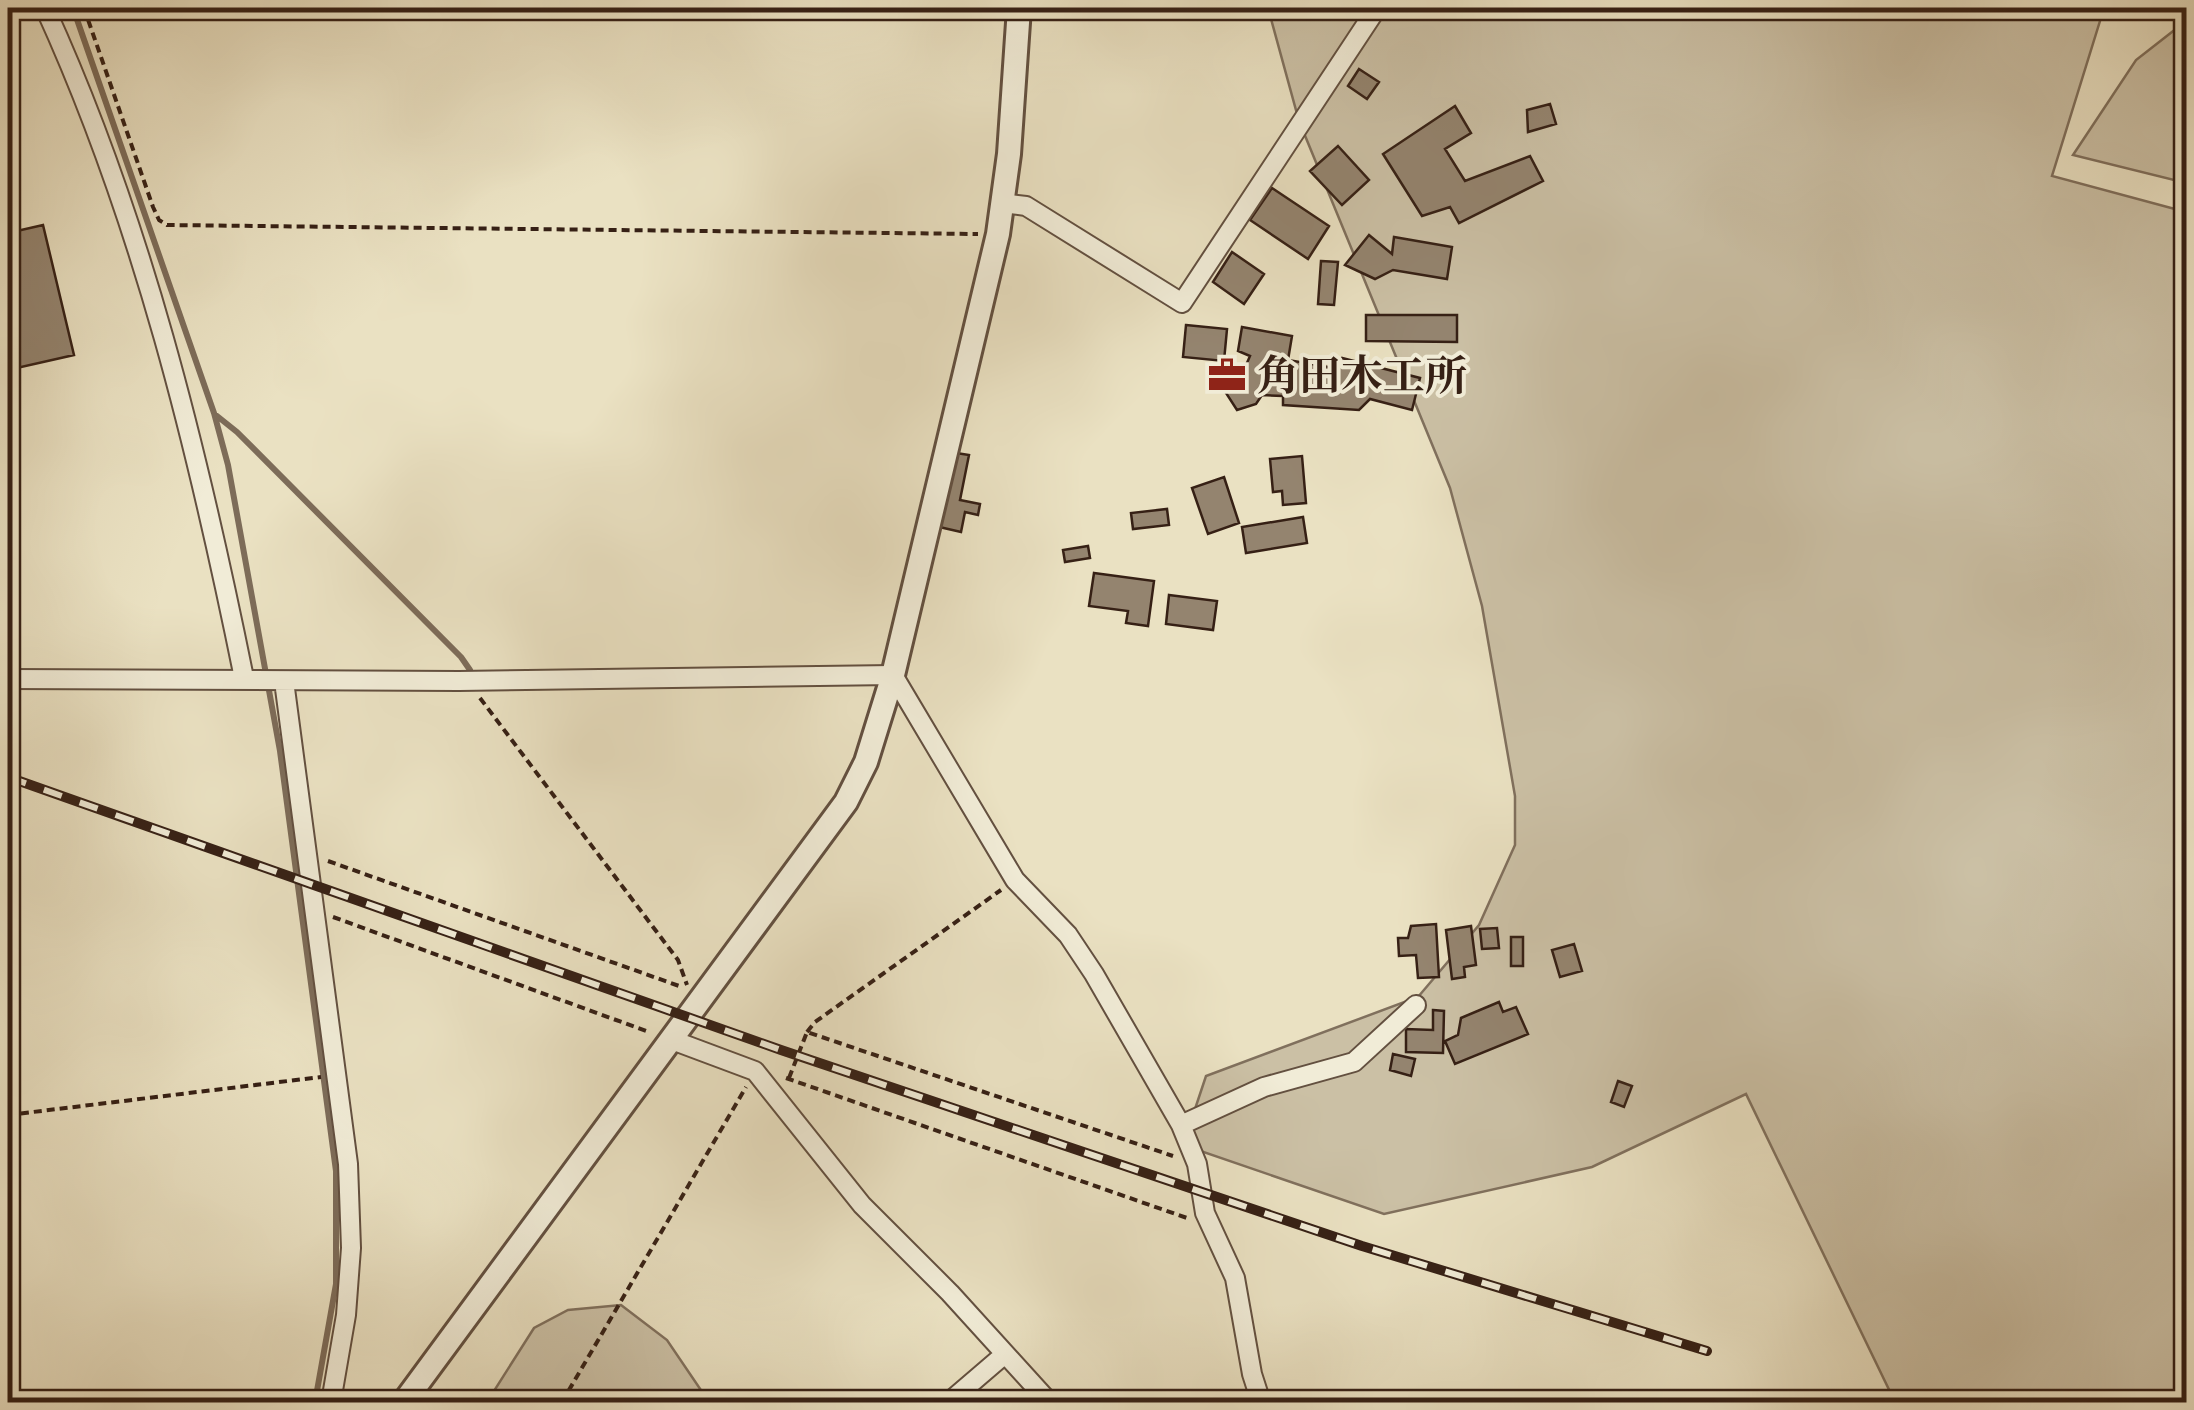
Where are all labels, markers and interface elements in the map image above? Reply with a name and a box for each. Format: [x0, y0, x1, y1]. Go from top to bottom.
place label: 角田木工所 [1257, 348, 1467, 405]
office icon: 角田木工所 [1206, 354, 1248, 396]

